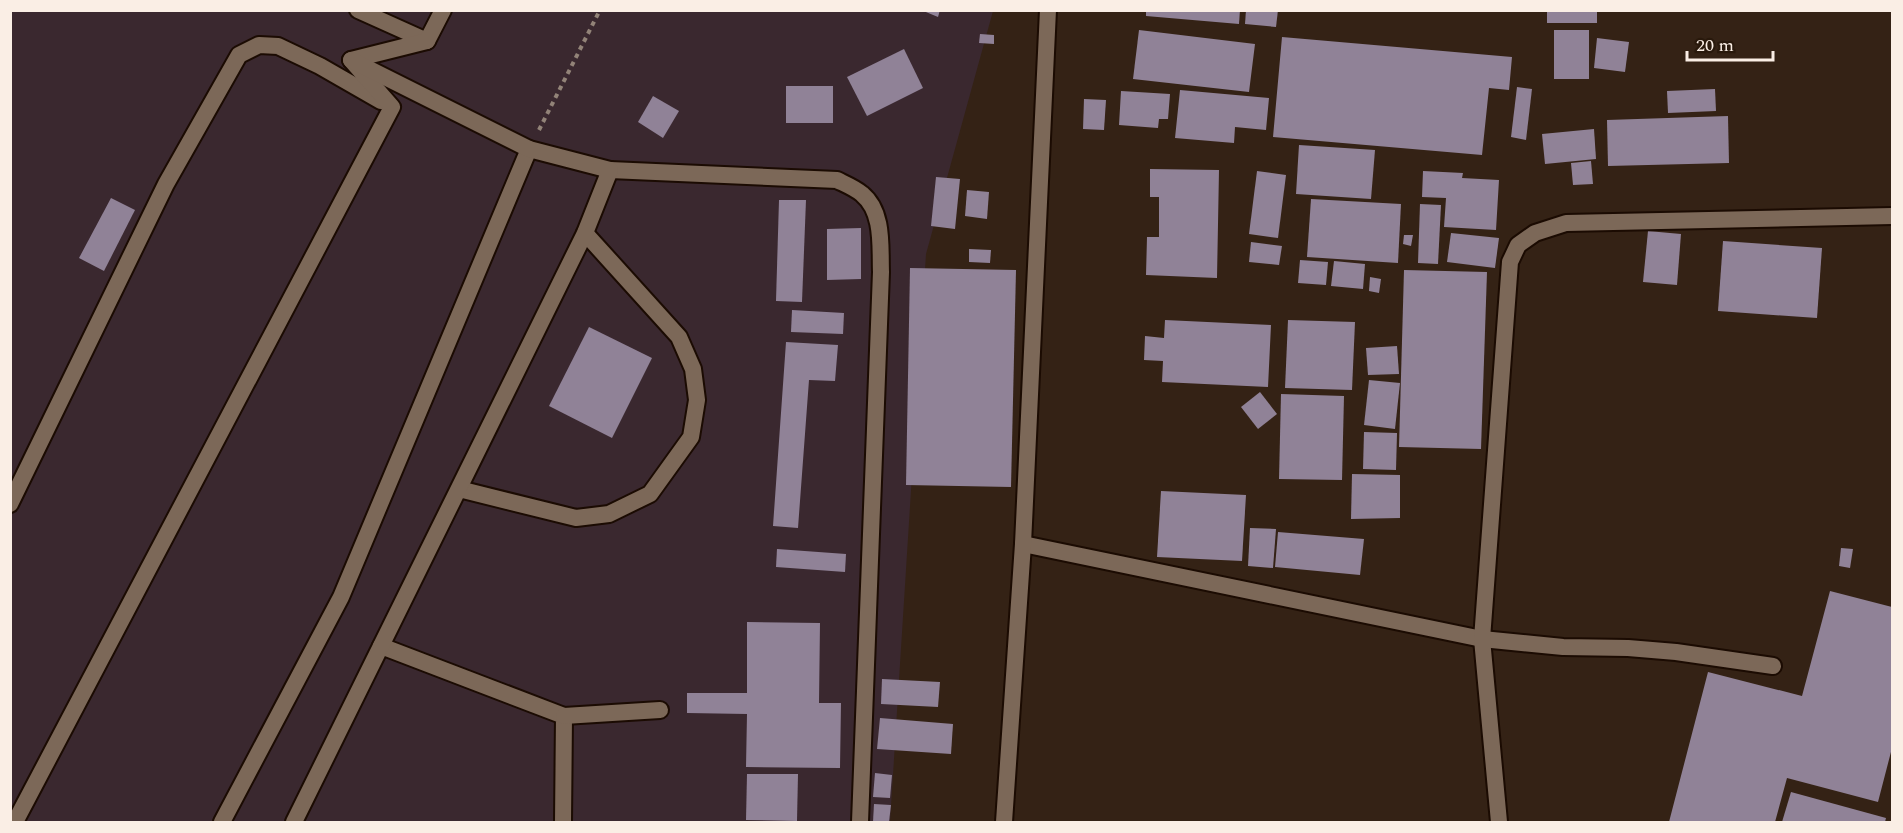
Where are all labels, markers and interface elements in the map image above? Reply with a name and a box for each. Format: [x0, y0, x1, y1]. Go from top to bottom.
scale bar [1687, 24, 1772, 62]
text: 20 m [1696, 32, 1734, 59]

